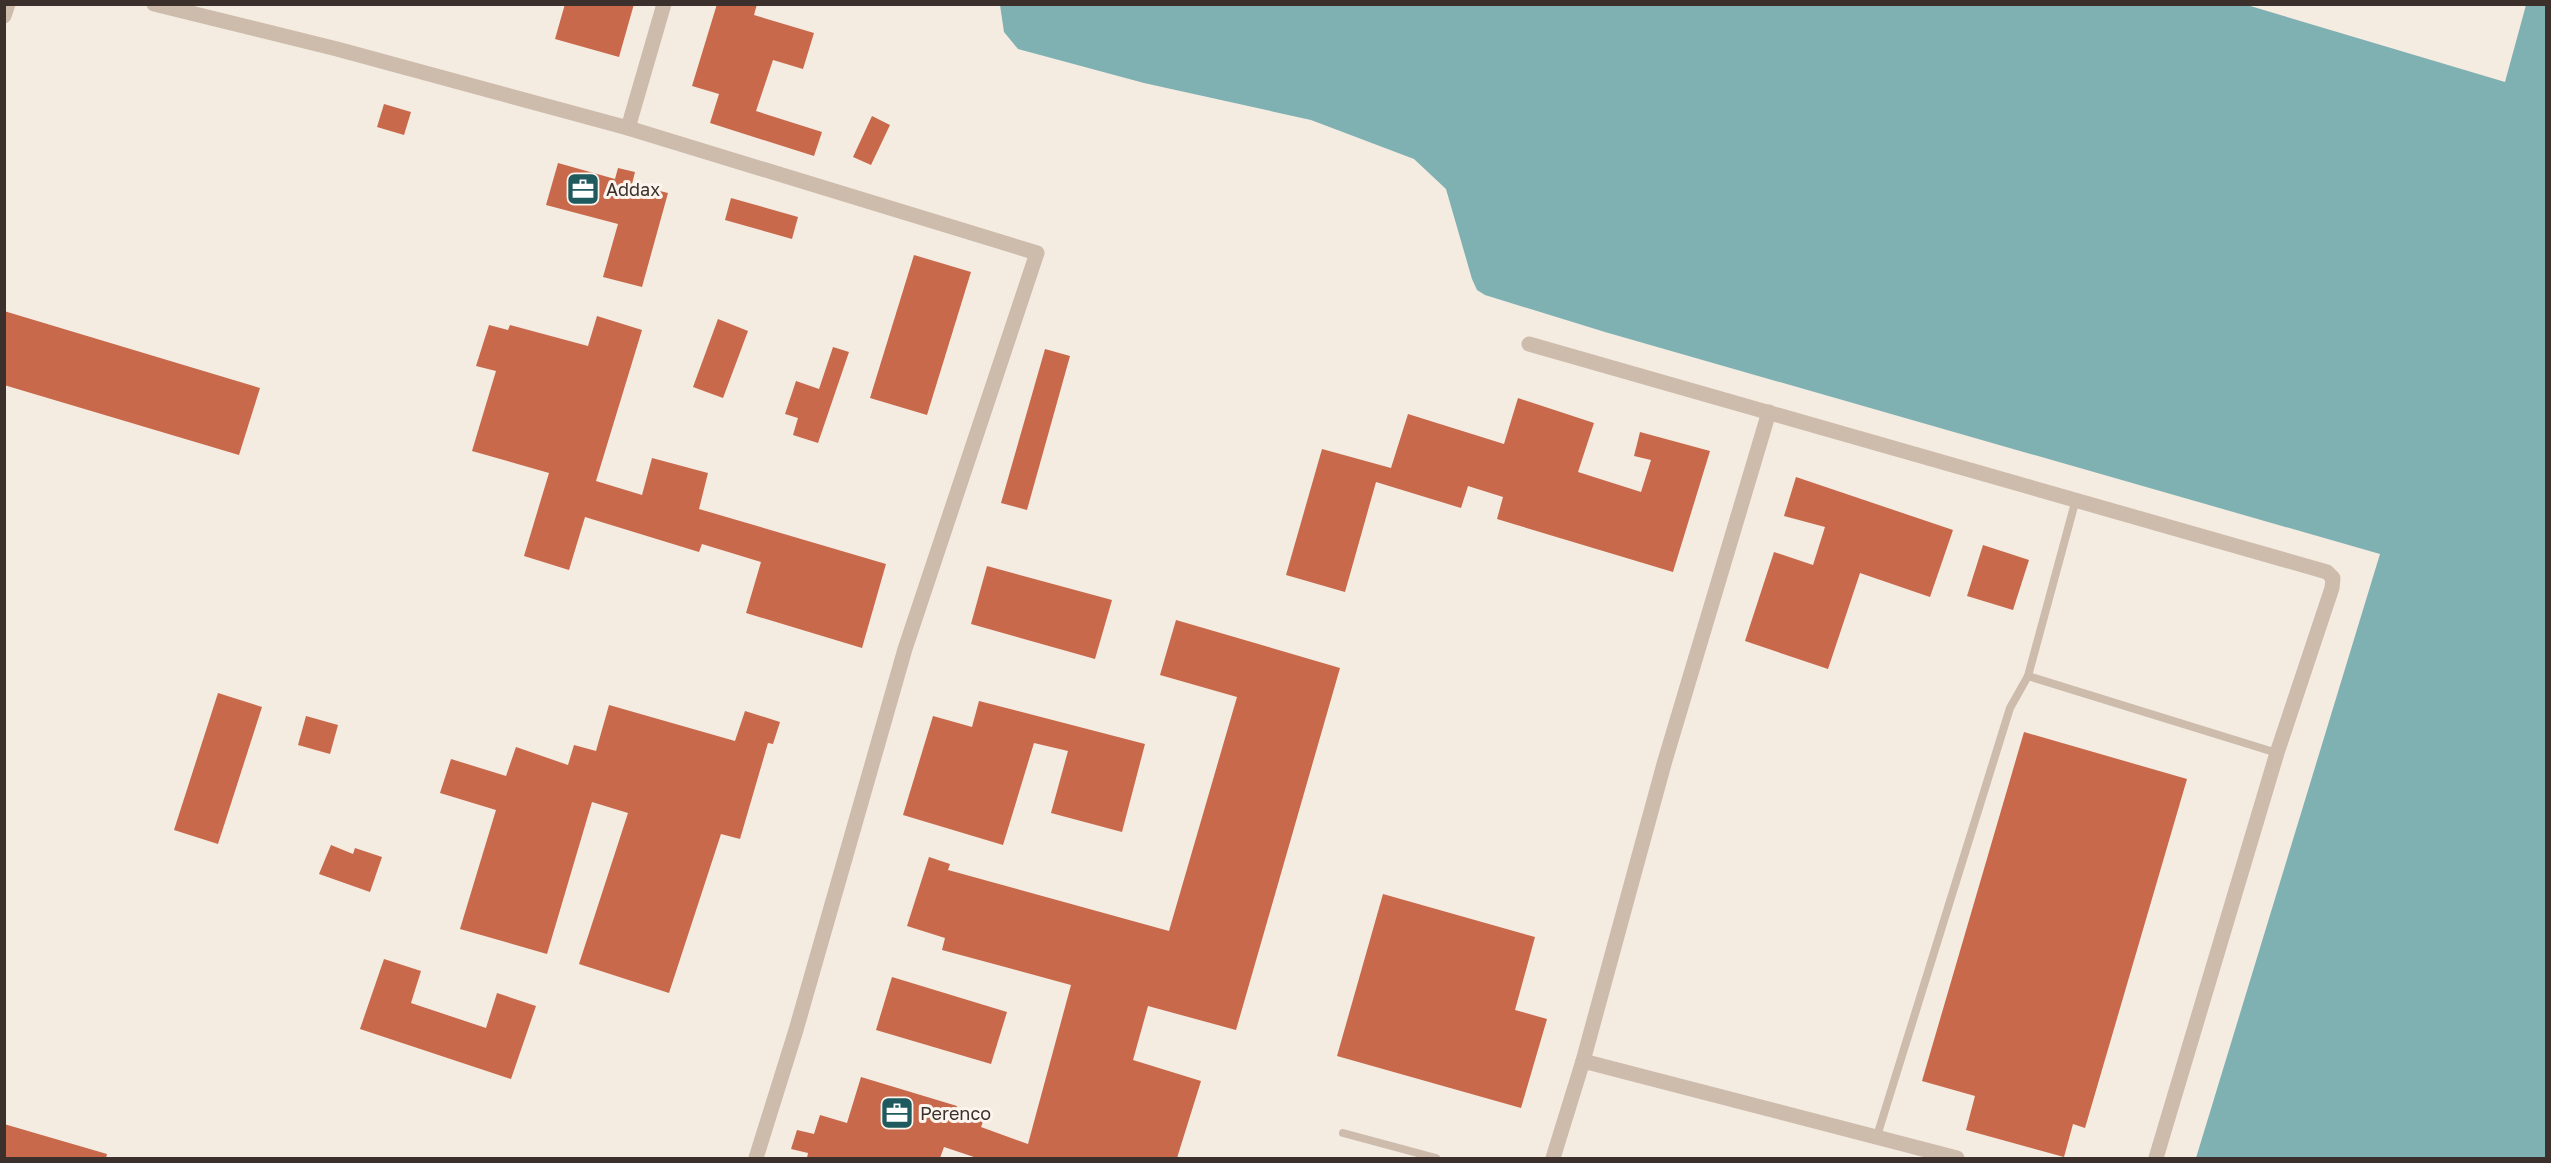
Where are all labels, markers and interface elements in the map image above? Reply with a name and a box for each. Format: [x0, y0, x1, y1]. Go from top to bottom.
office icon: Addax [565, 171, 601, 207]
place label: Addax [606, 178, 660, 200]
office icon: Perenco [879, 1095, 915, 1131]
place label: Perenco [920, 1102, 991, 1124]

